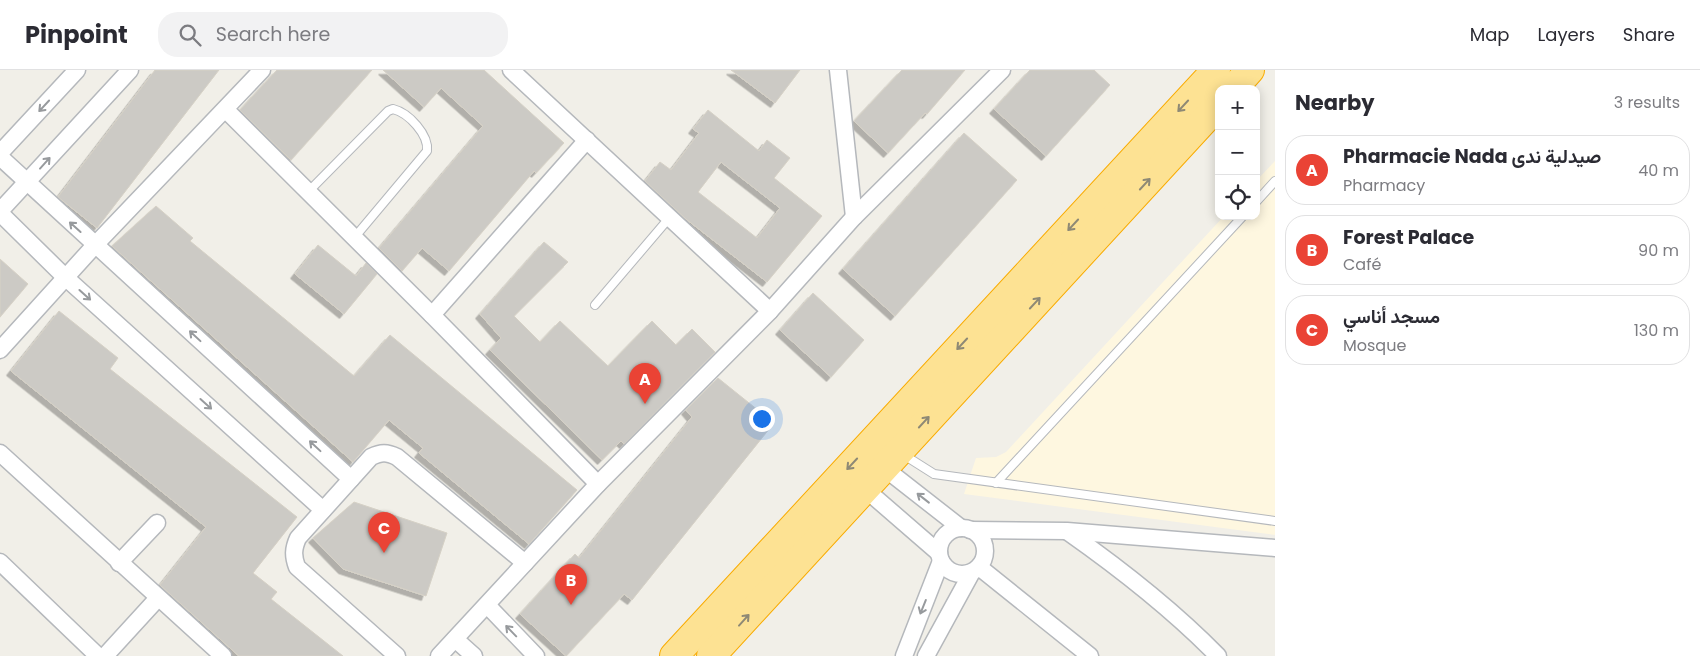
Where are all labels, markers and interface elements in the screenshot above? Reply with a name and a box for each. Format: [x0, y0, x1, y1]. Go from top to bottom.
search box [158, 12, 508, 57]
text: Pinpoint [25, 18, 128, 51]
icon: search [176, 21, 204, 49]
text: Search here [216, 21, 330, 48]
text: Map [1470, 22, 1510, 47]
text: Layers [1538, 22, 1595, 47]
text: Share [1623, 22, 1675, 47]
map controls [1215, 85, 1260, 220]
button: + [1215, 85, 1260, 130]
text: Nearby [1295, 88, 1375, 117]
text: 3 results [1614, 91, 1680, 114]
one-way arrow [38, 99, 50, 112]
one-way arrow [1177, 99, 1189, 112]
button: − [1215, 130, 1260, 175]
text: Pharmacie Nada صيدلية ندى [1343, 143, 1601, 170]
one-way arrow [40, 157, 51, 170]
text: A [1306, 159, 1318, 182]
text: 40 m [1638, 159, 1679, 182]
text: Pharmacy [1343, 174, 1425, 197]
button: locate [1215, 175, 1260, 220]
one-way arrow [1139, 177, 1151, 190]
one-way arrow [1067, 218, 1079, 231]
one-way arrow [69, 221, 82, 232]
text: Forest Palace [1343, 224, 1474, 251]
text: B [1307, 239, 1317, 262]
text: 90 m [1638, 239, 1679, 262]
text: Café [1343, 253, 1381, 276]
one-way arrow [79, 290, 92, 301]
one-way arrow [1029, 297, 1041, 309]
text: مسجد أناسي [1343, 303, 1440, 330]
text: C [1306, 319, 1318, 342]
text: 130 m [1634, 319, 1679, 342]
one-way arrow [189, 330, 202, 342]
text: Mosque [1343, 334, 1406, 357]
one-way arrow [956, 338, 968, 351]
pin: A [629, 363, 661, 404]
one-way arrow [199, 399, 212, 410]
your location [749, 406, 775, 432]
one-way arrow [918, 416, 930, 429]
one-way arrow [308, 440, 321, 452]
one-way arrow [846, 457, 858, 470]
one-way arrow [917, 493, 930, 504]
pin: C [368, 512, 400, 553]
pin: B [555, 564, 587, 605]
one-way arrow [918, 599, 928, 614]
one-way arrow [738, 613, 750, 626]
one-way arrow [506, 625, 518, 637]

